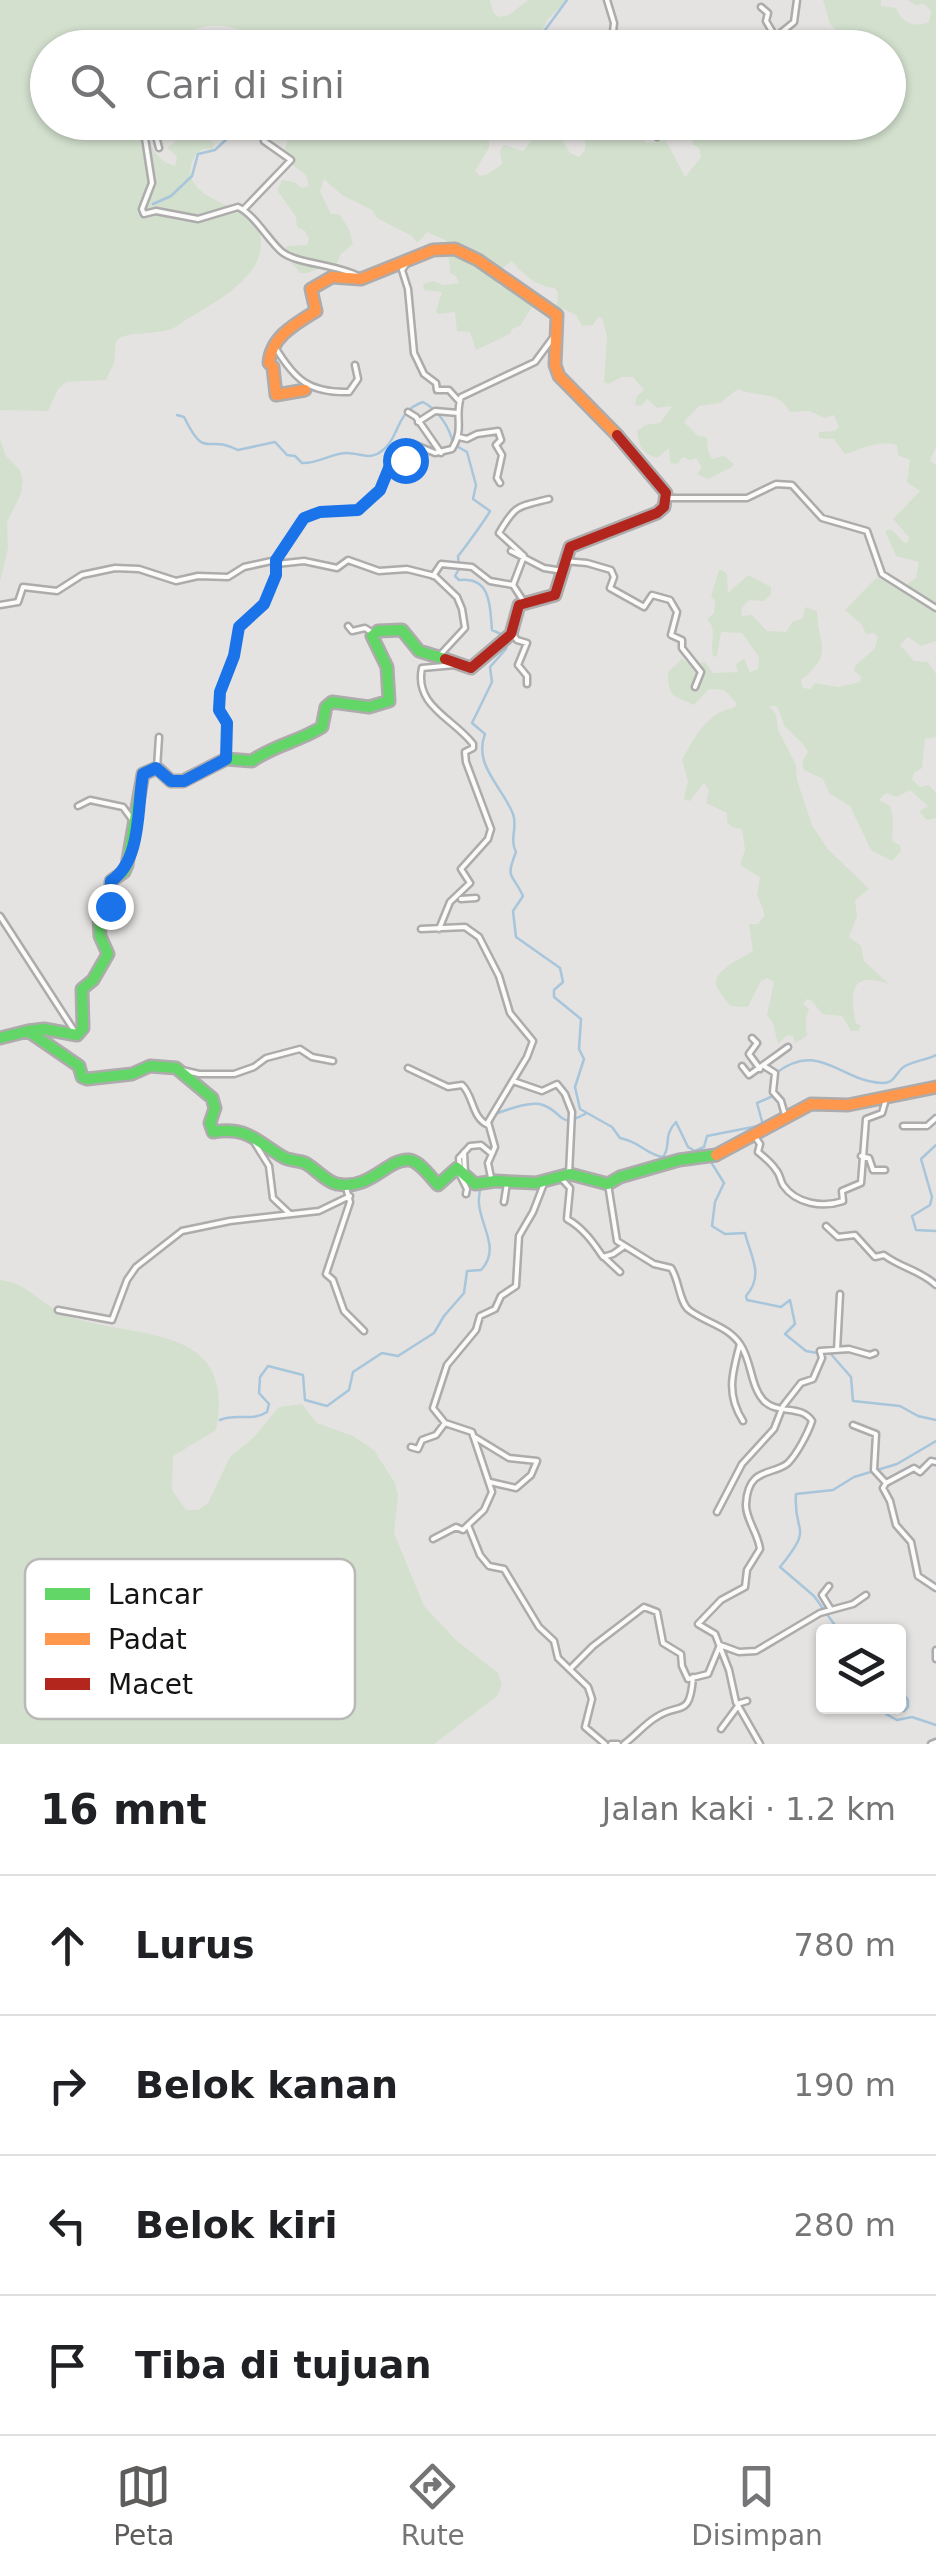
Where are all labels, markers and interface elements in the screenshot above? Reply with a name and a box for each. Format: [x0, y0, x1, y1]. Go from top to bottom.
search box [30, 30, 906, 140]
icon: search [65, 58, 120, 113]
text: Cari di sini [145, 63, 345, 107]
route start [383, 438, 429, 484]
route end [88, 884, 134, 930]
legend [25, 1559, 355, 1719]
text: Lancar [108, 1578, 203, 1611]
text: Padat [108, 1623, 187, 1656]
map controls [816, 1624, 906, 1714]
button: layers [816, 1624, 906, 1714]
text: Macet [108, 1668, 193, 1701]
text: 16 mnt [40, 1785, 207, 1834]
text: Jalan kaki · 1.2 km [602, 1790, 896, 1828]
icon: ahead [40, 1918, 95, 1973]
text: Lurus [135, 1923, 255, 1967]
text: 780 m [794, 1926, 896, 1964]
icon: right [40, 2058, 95, 2113]
text: Belok kanan [135, 2063, 398, 2107]
text: 190 m [794, 2066, 896, 2104]
icon: left [40, 2198, 95, 2253]
text: Belok kiri [135, 2203, 337, 2247]
text: 280 m [794, 2206, 896, 2244]
icon: arrive [40, 2338, 95, 2393]
text: Tiba di tujuan [135, 2343, 431, 2387]
tab: Peta [113, 2459, 174, 2552]
tab: Rute [401, 2459, 465, 2552]
tab: Disimpan [691, 2459, 823, 2552]

